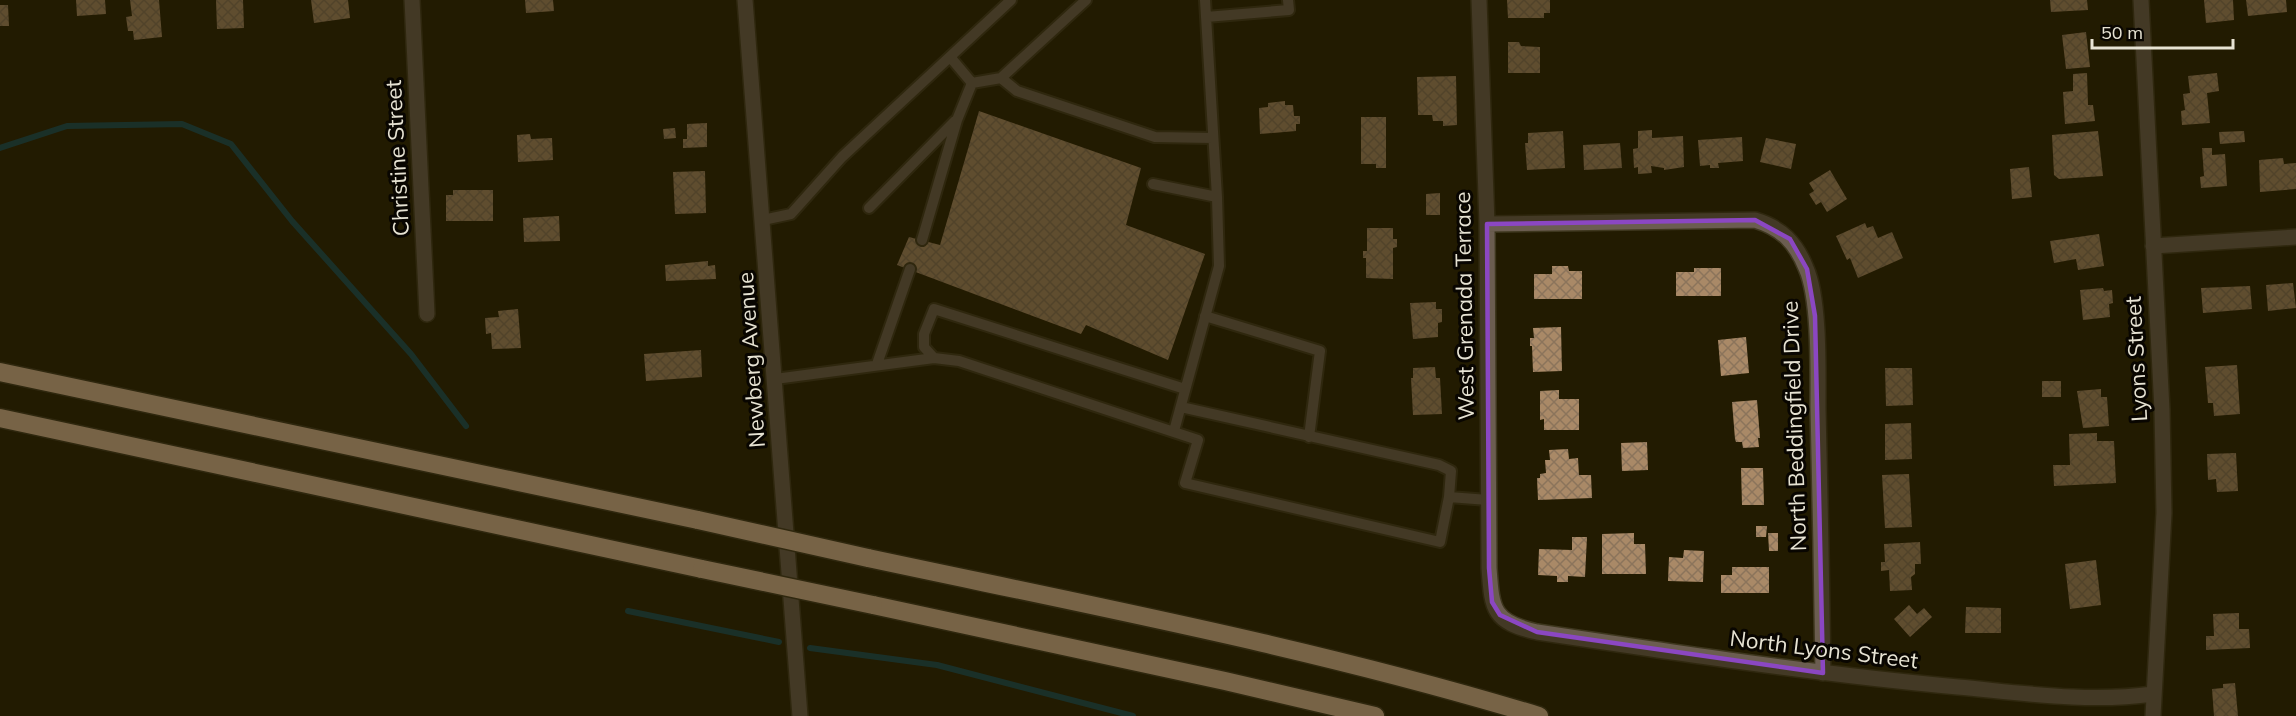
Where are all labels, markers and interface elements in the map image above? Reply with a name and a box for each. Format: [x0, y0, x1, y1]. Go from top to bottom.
scale bar [2092, 12, 2233, 50]
text: 50 m [2101, 21, 2143, 44]
street label: Christine Street [379, 79, 415, 237]
street label: West Grenada Terrace [1448, 191, 1480, 421]
street label: Newberg Avenue [731, 271, 771, 449]
street label: Lyons Street [2119, 295, 2153, 422]
street label: North Beddingfield Drive [1776, 300, 1812, 552]
street label: North Lyons Street [1728, 624, 1920, 674]

